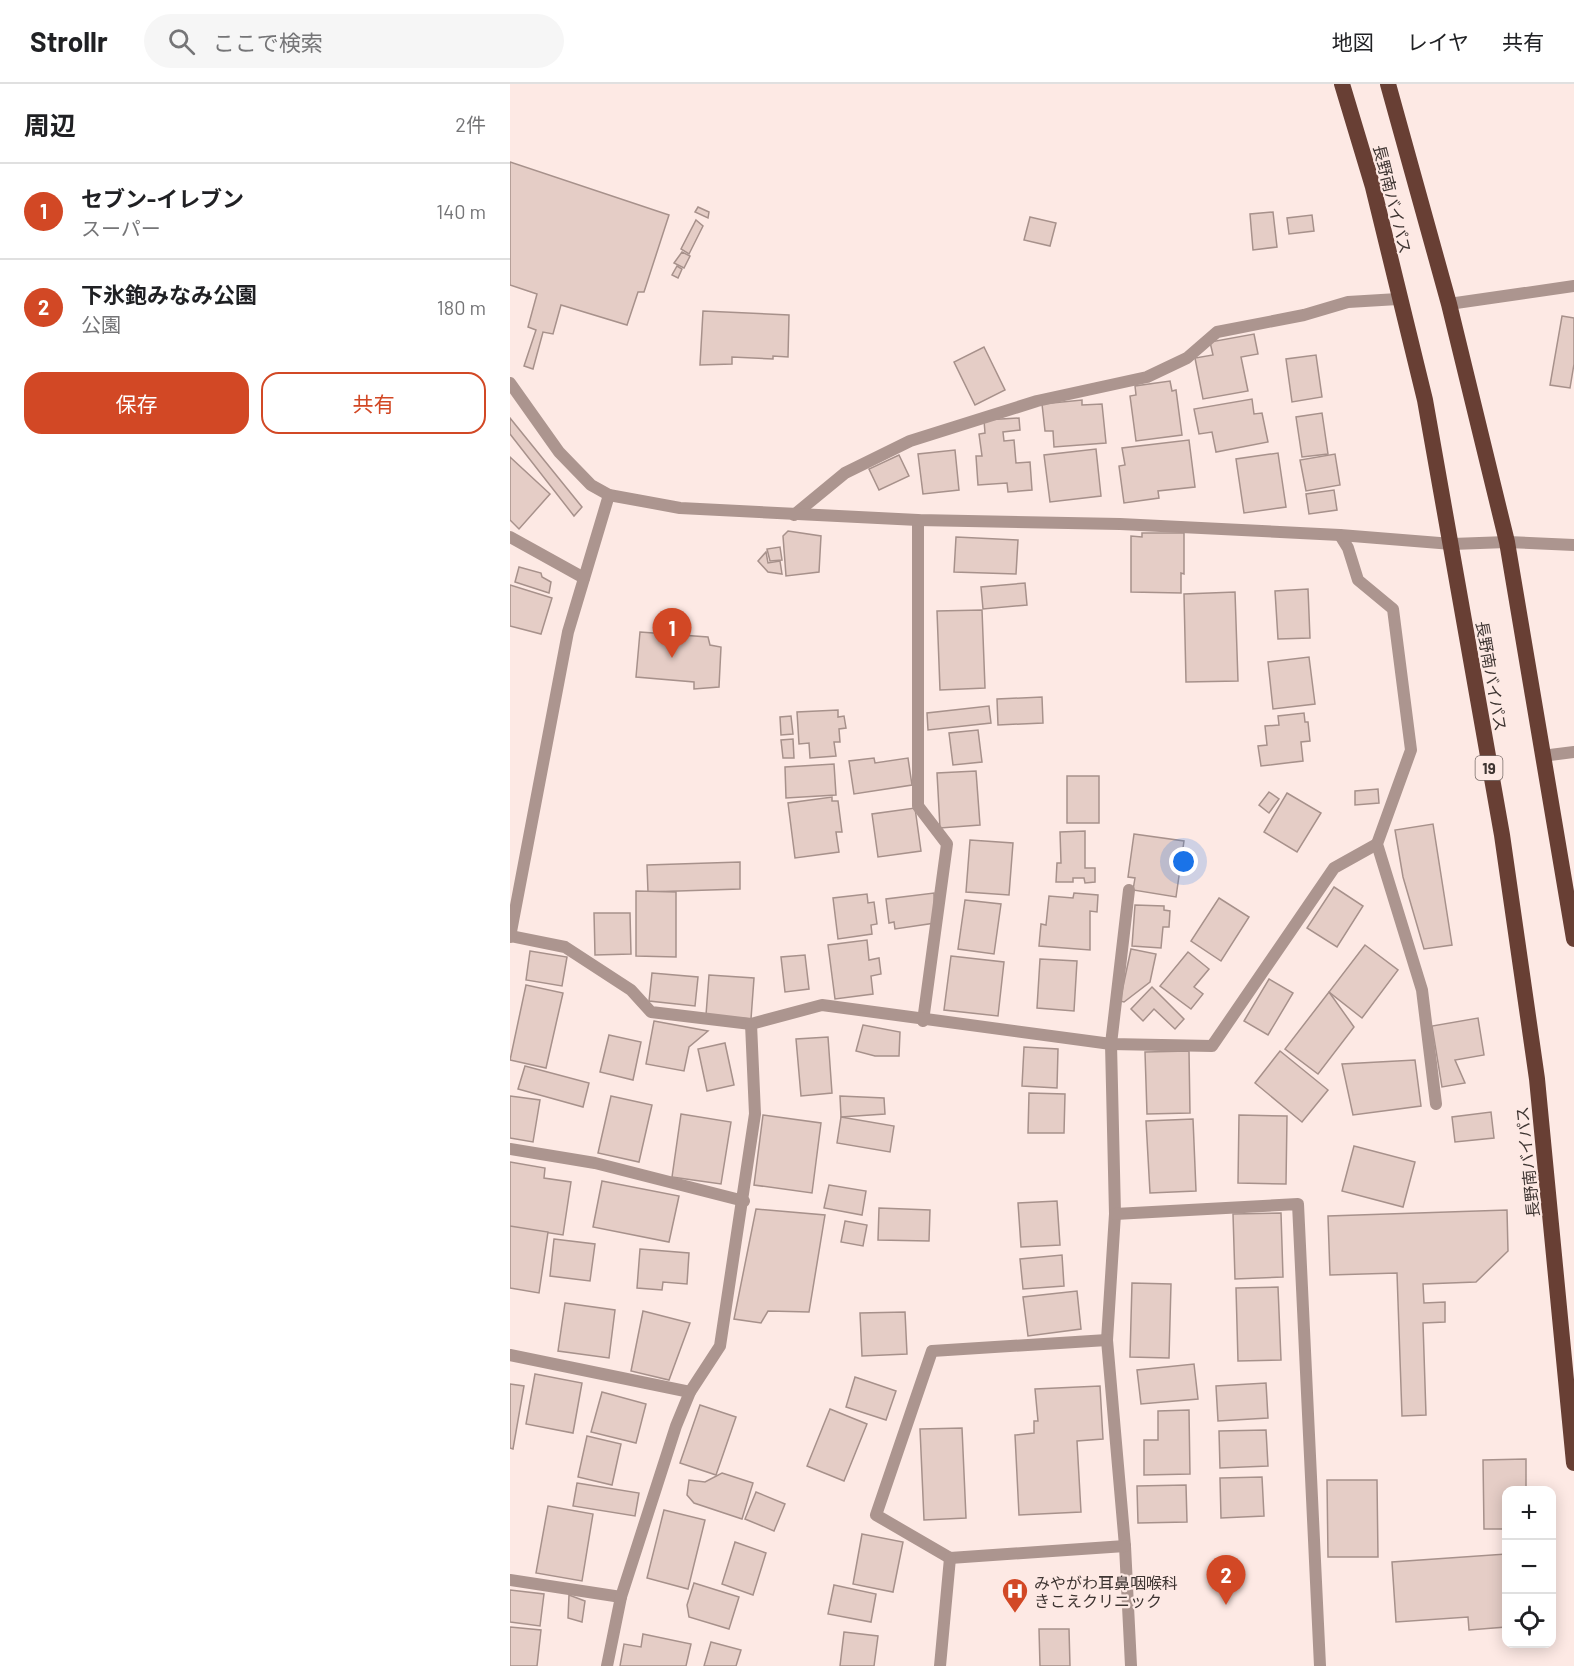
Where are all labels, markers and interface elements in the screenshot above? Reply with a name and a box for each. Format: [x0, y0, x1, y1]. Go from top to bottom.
search box [144, 14, 564, 68]
text: Strollr [30, 24, 108, 58]
icon: search [165, 25, 198, 58]
text: ここで検索 [213, 29, 323, 55]
text: 地図 [1332, 29, 1374, 54]
text: レイヤ [1407, 29, 1469, 54]
text: 共有 [1502, 29, 1544, 54]
text: 周辺 [24, 109, 76, 140]
text: 2件 [455, 112, 486, 136]
street label: 長野南バイパス [1370, 143, 1416, 255]
text: セブン-イレブン [81, 185, 244, 211]
text: 1 [40, 199, 47, 223]
text: 140 m [436, 199, 486, 223]
text: スーパー [81, 216, 161, 240]
text: 下氷鉋みなみ公園 [81, 281, 257, 307]
text: 2 [38, 295, 49, 319]
text: 180 m [437, 295, 486, 319]
text: 公園 [81, 312, 121, 336]
button: 保存 [24, 372, 249, 434]
button: 共有 [261, 372, 486, 434]
pin: 1 [652, 608, 692, 658]
street label: 長野南バイパス [1473, 619, 1511, 733]
road number: 19 [1476, 756, 1502, 780]
your location [1169, 847, 1198, 876]
street label: 長野南バイパス [1512, 1105, 1542, 1219]
map controls [1502, 1486, 1556, 1648]
button: + [1502, 1486, 1556, 1540]
button: − [1502, 1540, 1556, 1594]
pin: 2 [1206, 1556, 1246, 1605]
place label: みやがわ耳鼻咽喉科 きこえクリニック [1034, 1573, 1178, 1610]
hospital icon: みやがわ耳鼻咽喉科 きこえクリニック [1000, 1576, 1030, 1614]
button: locate [1502, 1594, 1556, 1648]

